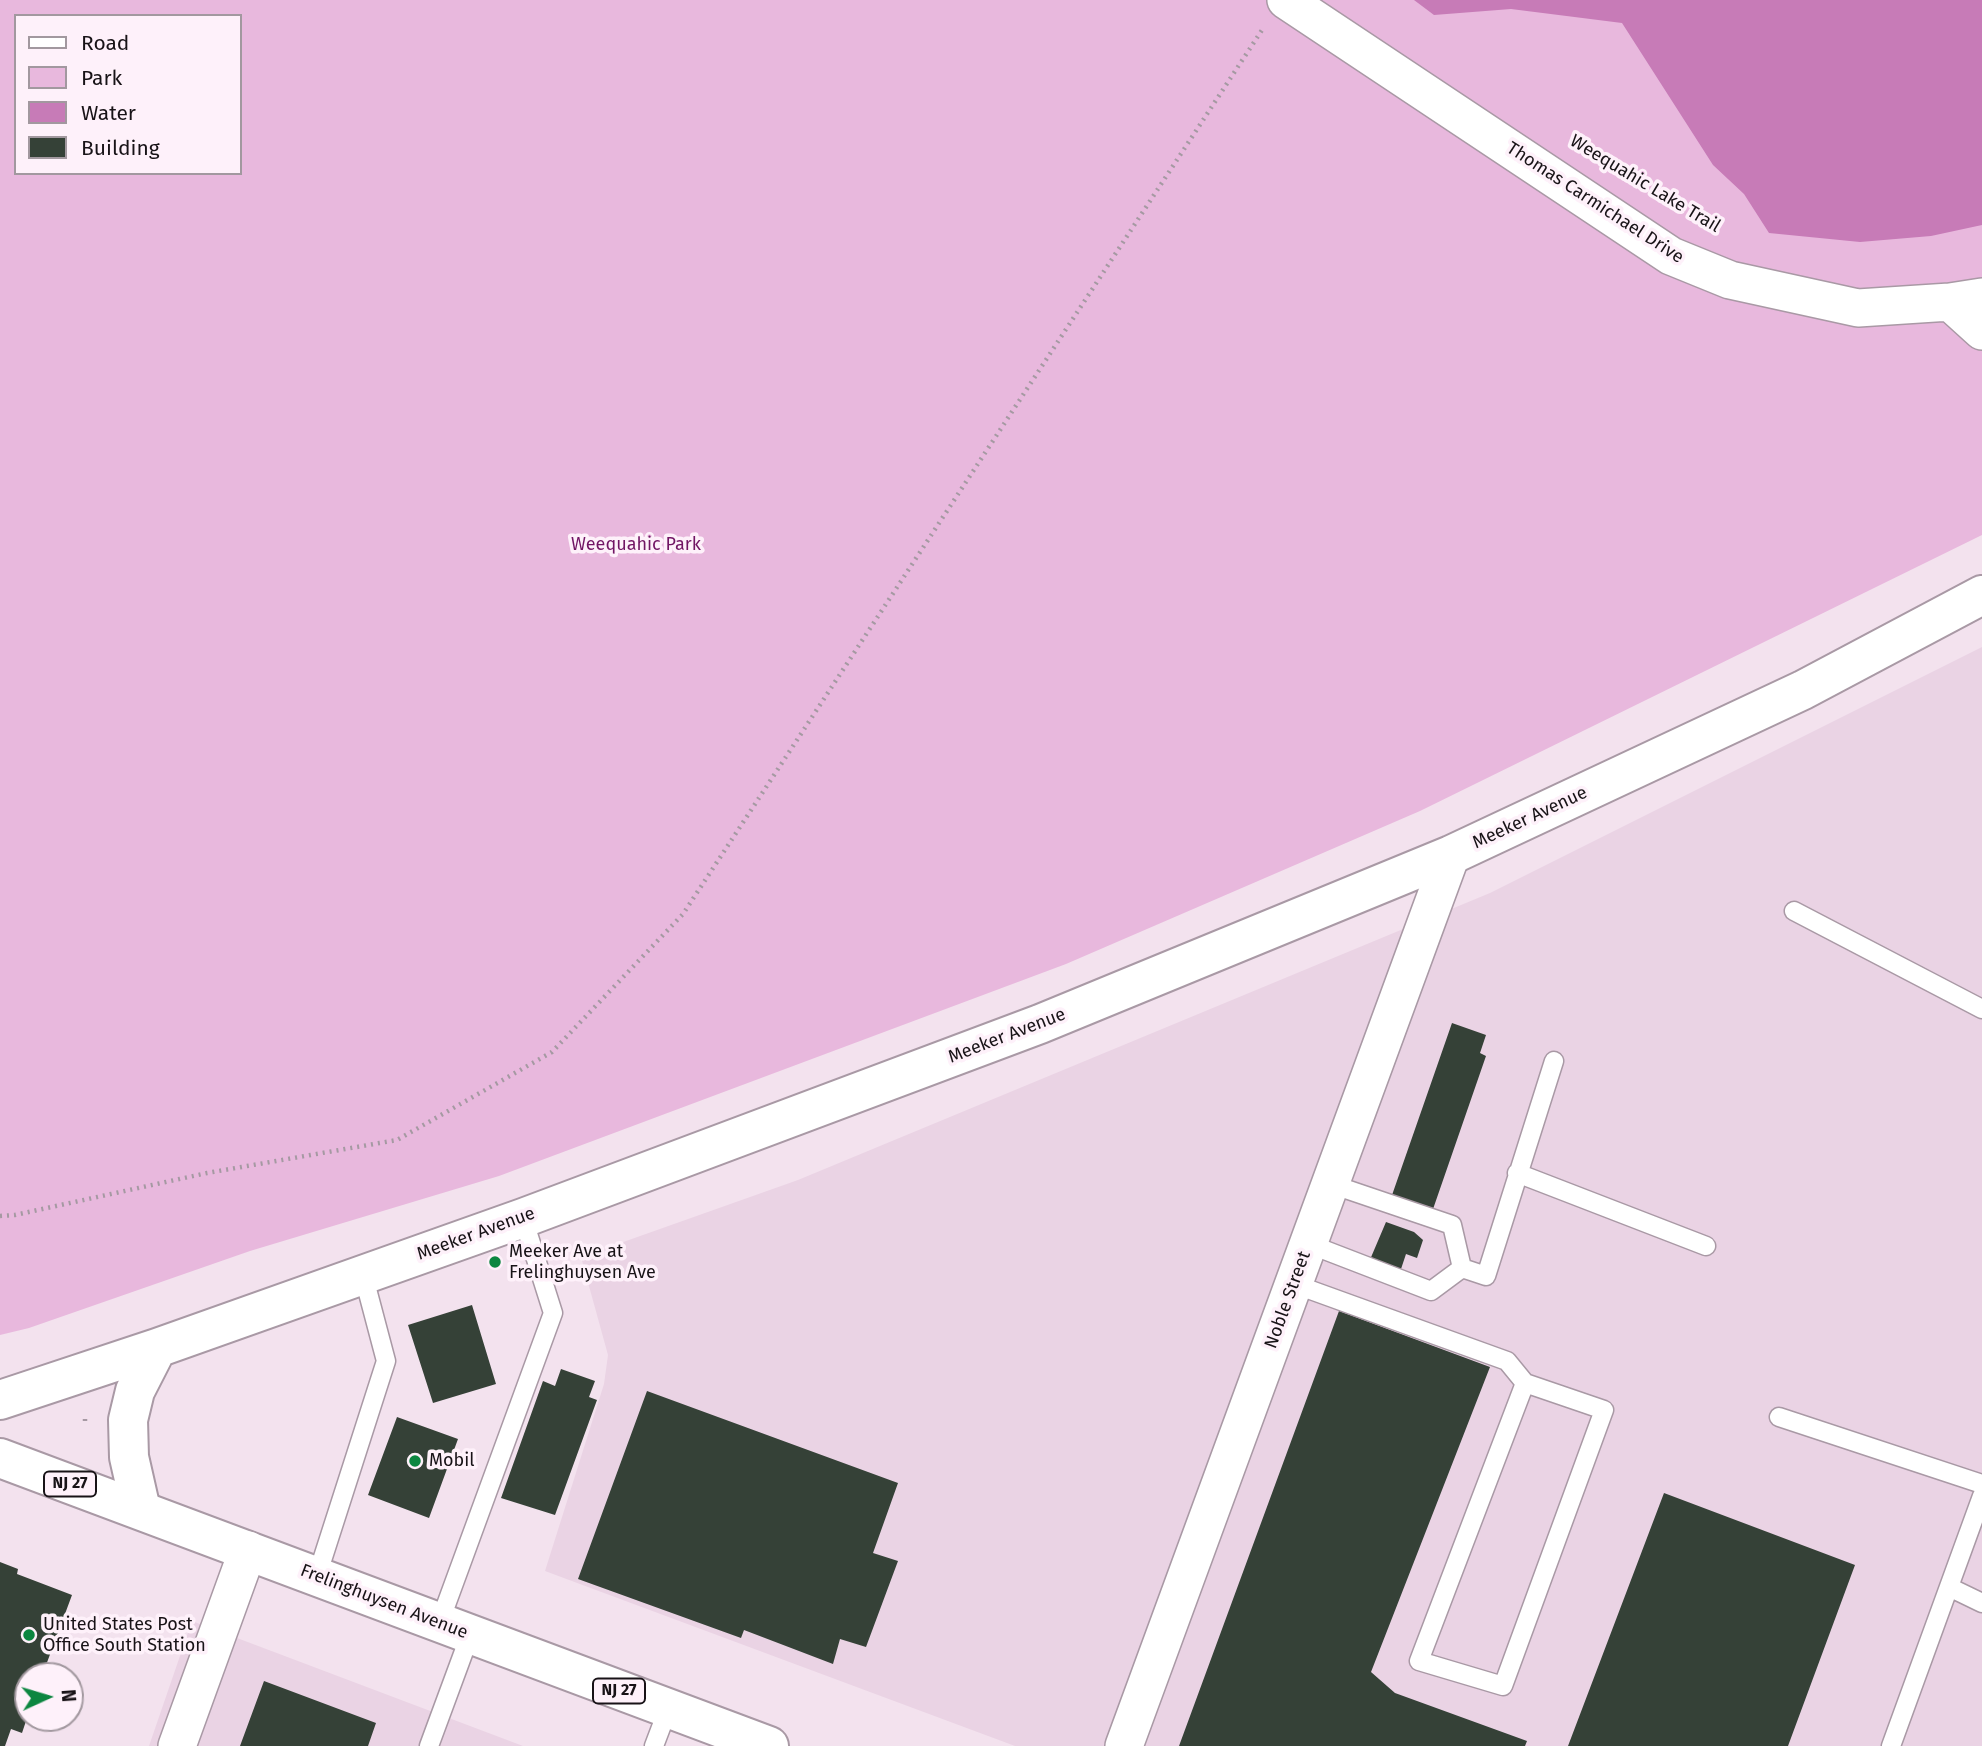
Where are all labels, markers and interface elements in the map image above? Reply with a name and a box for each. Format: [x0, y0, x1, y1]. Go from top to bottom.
legend [14, 14, 242, 175]
text: Road [81, 30, 129, 56]
text: Park [81, 65, 122, 91]
text: Water [81, 100, 136, 126]
street label: Weequahic Lake Trail [1566, 131, 1724, 237]
text: Building [81, 135, 160, 161]
street label: Thomas Carmichael Drive [1502, 138, 1688, 268]
park label: Weequahic Park [571, 534, 701, 556]
street label: Meeker Avenue [1469, 782, 1591, 854]
street label: Meeker Avenue [945, 1004, 1069, 1068]
street label: Meeker Avenue [414, 1203, 538, 1265]
place label: Meeker Ave at Frelinghuysen Ave [509, 1241, 656, 1284]
street label: Noble Street [1260, 1248, 1316, 1352]
marker: Meeker Ave at Frelinghuysen Ave [487, 1254, 503, 1270]
place label: Mobil [429, 1450, 475, 1472]
marker: Mobil [407, 1453, 423, 1469]
road number: NJ 27 [44, 1472, 96, 1496]
street label: Frelinghuysen Avenue [297, 1560, 471, 1644]
place label: United States Post Office South Station [43, 1614, 206, 1656]
marker: United States Post Office South Station [21, 1627, 37, 1643]
north arrow [14, 1662, 84, 1732]
road number: NJ 27 [593, 1679, 645, 1704]
text: N [57, 1689, 80, 1703]

